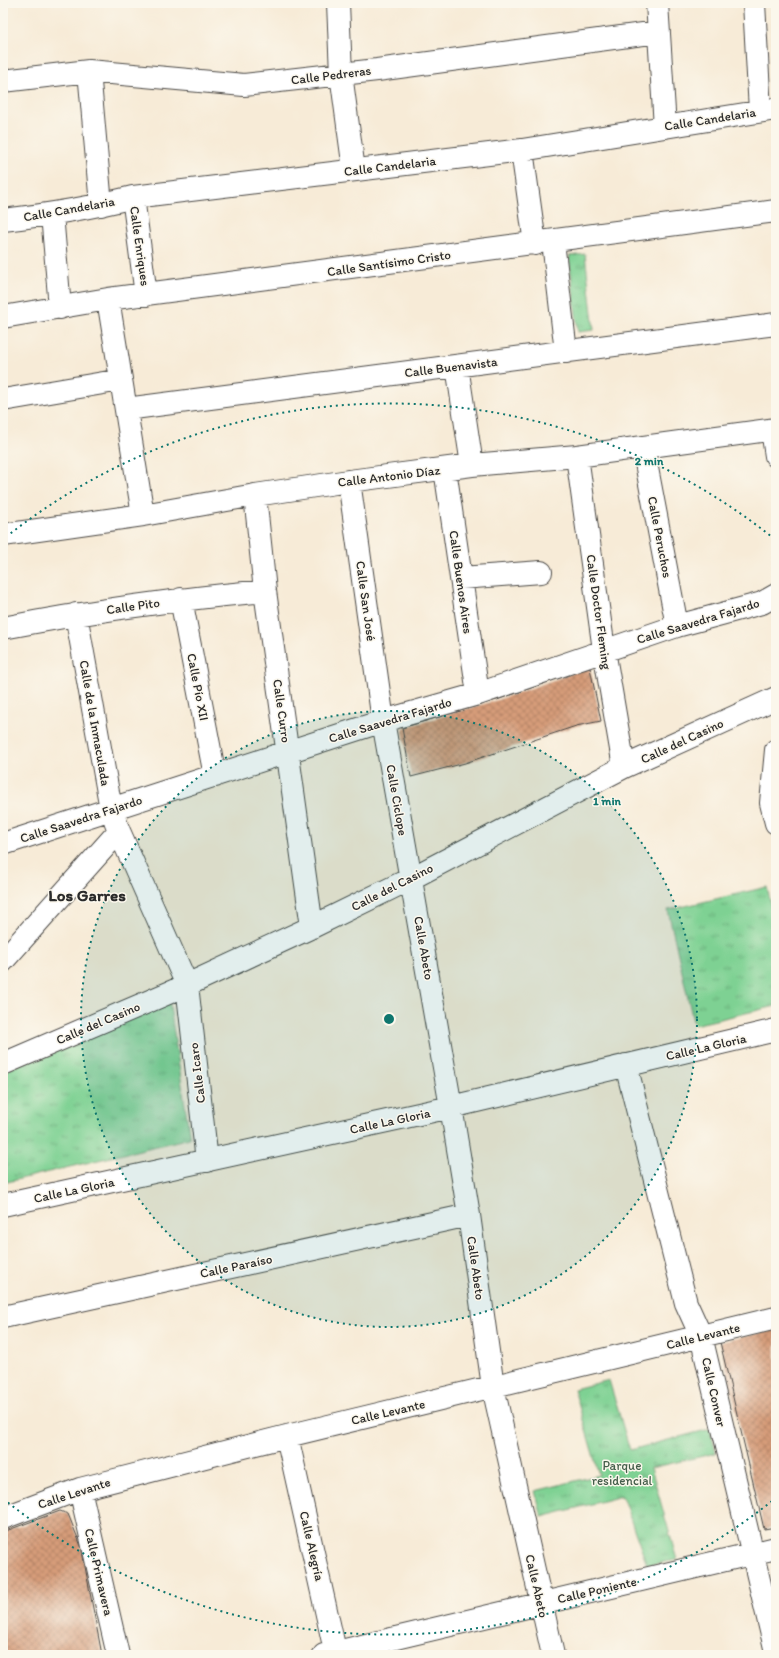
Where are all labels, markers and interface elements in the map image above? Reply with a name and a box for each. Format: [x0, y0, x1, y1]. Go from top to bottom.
street label: Calle Pedreras [290, 63, 372, 87]
street label: Calle Candelaria [663, 104, 757, 134]
street label: Calle Candelaria [343, 153, 437, 179]
street label: Calle Candelaria [22, 194, 116, 224]
street label: Calle Enriques [127, 205, 153, 287]
street label: Calle Santísimo Cristo [326, 247, 452, 279]
street label: Calle Buenavista [404, 354, 499, 380]
text: 2 min [635, 454, 664, 468]
street label: Calle Antonio Díaz [337, 462, 441, 490]
street label: Calle Peruchos [645, 495, 675, 579]
street label: Calle Buenos Aires [446, 529, 476, 635]
street label: Calle Doctor Fleming [583, 553, 615, 671]
street label: Calle San José [353, 560, 379, 642]
street label: Calle Pito [105, 595, 161, 617]
street label: Calle Saavedra Fajardo [635, 595, 762, 647]
street label: Calle Pío XII [184, 652, 212, 722]
street label: Calle de la Inmaculada [77, 659, 114, 788]
street label: Calle Curro [270, 678, 294, 744]
street label: Calle Saavedra Fajardo [327, 694, 454, 746]
street label: Calle del Casino [638, 715, 726, 767]
street label: Calle Ciclope [383, 763, 411, 837]
street label: Calle Saavedra Fajardo [18, 792, 144, 846]
text: 1 min [593, 794, 622, 808]
street label: Calle del Casino [349, 860, 436, 914]
district label: Los Garres [48, 885, 126, 905]
street label: Calle Abeto [411, 915, 437, 981]
street label: Calle del Casino [54, 998, 143, 1047]
centre of rings [382, 1012, 396, 1026]
street label: Calle La Gloria [664, 1030, 748, 1064]
street label: Calle Icaro [186, 1041, 208, 1104]
street label: Calle La Gloria [348, 1105, 432, 1137]
street label: Calle La Gloria [32, 1174, 116, 1206]
street label: Calle Abeto [464, 1235, 488, 1301]
street label: Calle Paraíso [199, 1251, 274, 1281]
street label: Calle Levante [665, 1320, 741, 1352]
street label: Calle Conver [699, 1356, 729, 1428]
street label: Calle Levante [349, 1396, 427, 1428]
park label: Parque residencial [592, 1458, 653, 1488]
street label: Calle Levante [36, 1474, 112, 1512]
street label: Calle Alegría [297, 1509, 327, 1583]
street label: Calle Primavera [82, 1527, 116, 1617]
street label: Calle Abeto [522, 1553, 552, 1619]
street label: Calle Poniente [556, 1574, 638, 1606]

